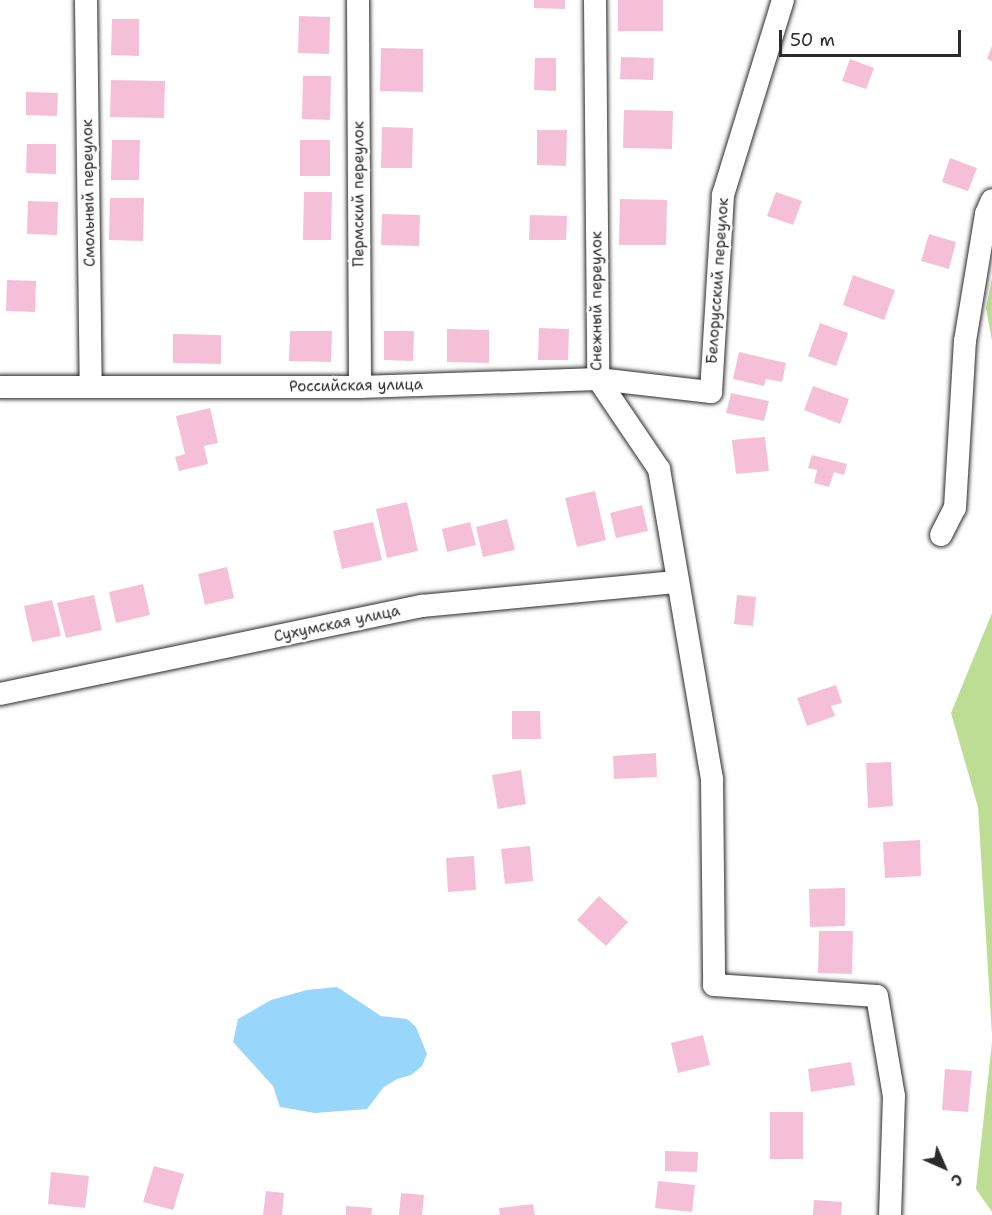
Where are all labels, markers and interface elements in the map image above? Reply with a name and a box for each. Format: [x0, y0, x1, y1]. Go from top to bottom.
scale bar [782, 18, 964, 56]
text: 50 m [790, 28, 835, 52]
street label: Смольный переулок [79, 119, 99, 267]
street label: Пермский переулок [350, 121, 368, 267]
street label: Белорусский переулок [703, 197, 733, 365]
street label: Снежный переулок [588, 231, 606, 371]
street label: Российская улица [289, 376, 423, 396]
street label: Сухумская улица [272, 602, 402, 646]
north arrow [914, 1137, 974, 1197]
text: С [946, 1169, 968, 1191]

